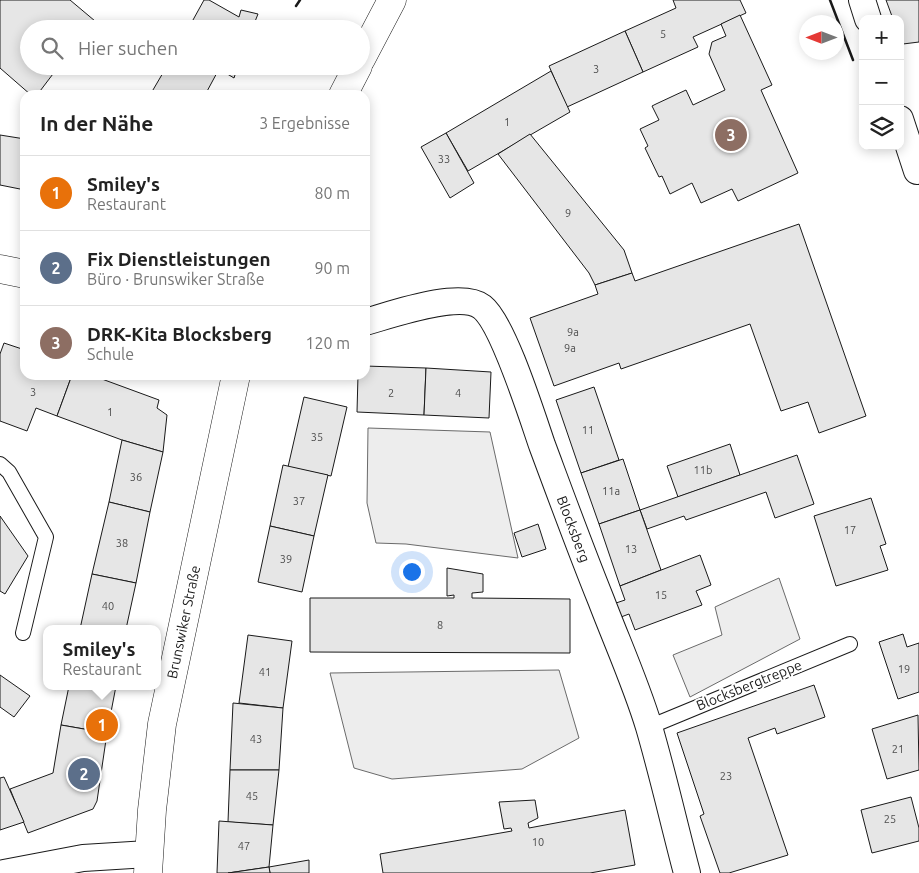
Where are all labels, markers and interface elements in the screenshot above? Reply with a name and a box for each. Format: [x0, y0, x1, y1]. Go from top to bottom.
north arrow [799, 15, 844, 60]
map controls [859, 15, 904, 150]
button: + [859, 15, 904, 60]
search box [20, 20, 370, 75]
house number: 5 [660, 28, 666, 40]
icon: search [38, 34, 66, 62]
text: Hier suchen [78, 37, 178, 59]
button: − [859, 60, 904, 105]
house number: 3 [593, 63, 599, 75]
button: layers [859, 105, 904, 150]
text: In der Nähe [40, 111, 153, 135]
text: 3 Ergebnisse [259, 114, 350, 132]
house number: 1 [504, 116, 510, 128]
pin: 3 [715, 116, 747, 154]
house number: 33 [438, 153, 450, 165]
text: Smiley's [87, 173, 160, 195]
text: 1 [51, 184, 61, 202]
text: 80 m [314, 184, 350, 202]
text: Restaurant [87, 195, 166, 213]
house number: 9 [565, 207, 571, 219]
text: Fix Dienstleistungen [87, 248, 271, 270]
text: 2 [51, 259, 61, 277]
text: 90 m [314, 259, 350, 277]
text: Büro · Brunswiker Straße [87, 270, 265, 288]
text: DRK-Kita Blocksberg [87, 323, 272, 345]
house number: 9a [567, 326, 579, 338]
text: 3 [51, 334, 61, 352]
text: 120 m [305, 334, 350, 352]
house number: 9a [564, 342, 576, 354]
text: Schule [87, 345, 134, 363]
house number: 3 [30, 386, 36, 398]
house number: 2 [388, 387, 394, 399]
house number: 4 [455, 387, 461, 399]
house number: 1 [107, 406, 113, 418]
house number: 11 [582, 424, 594, 436]
house number: 35 [311, 431, 323, 443]
house number: 11b [694, 464, 712, 476]
house number: 36 [130, 471, 142, 483]
house number: 11a [602, 485, 620, 497]
street label: Blocksberg [554, 494, 593, 565]
house number: 37 [293, 495, 305, 507]
house number: 17 [844, 524, 856, 536]
house number: 38 [116, 537, 128, 549]
house number: 13 [625, 543, 637, 555]
house number: 39 [280, 553, 292, 565]
your location [399, 559, 425, 585]
street label: Brunswiker Straße [164, 564, 203, 680]
house number: 15 [655, 589, 667, 601]
house number: 40 [102, 600, 114, 612]
house number: 8 [437, 619, 443, 631]
popup [43, 625, 161, 690]
text: Smiley's [62, 638, 135, 660]
street label: Blocksbergtreppe [694, 657, 804, 713]
text: Restaurant [62, 660, 142, 678]
house number: 19 [898, 663, 910, 675]
house number: 41 [259, 666, 271, 678]
pin: 1 [86, 706, 118, 744]
house number: 43 [250, 733, 262, 745]
house number: 21 [892, 743, 904, 755]
pin: 2 [68, 755, 100, 793]
house number: 23 [720, 770, 732, 782]
house number: 45 [246, 790, 258, 802]
house number: 25 [884, 813, 896, 825]
house number: 10 [532, 836, 544, 848]
house number: 47 [238, 840, 250, 852]

